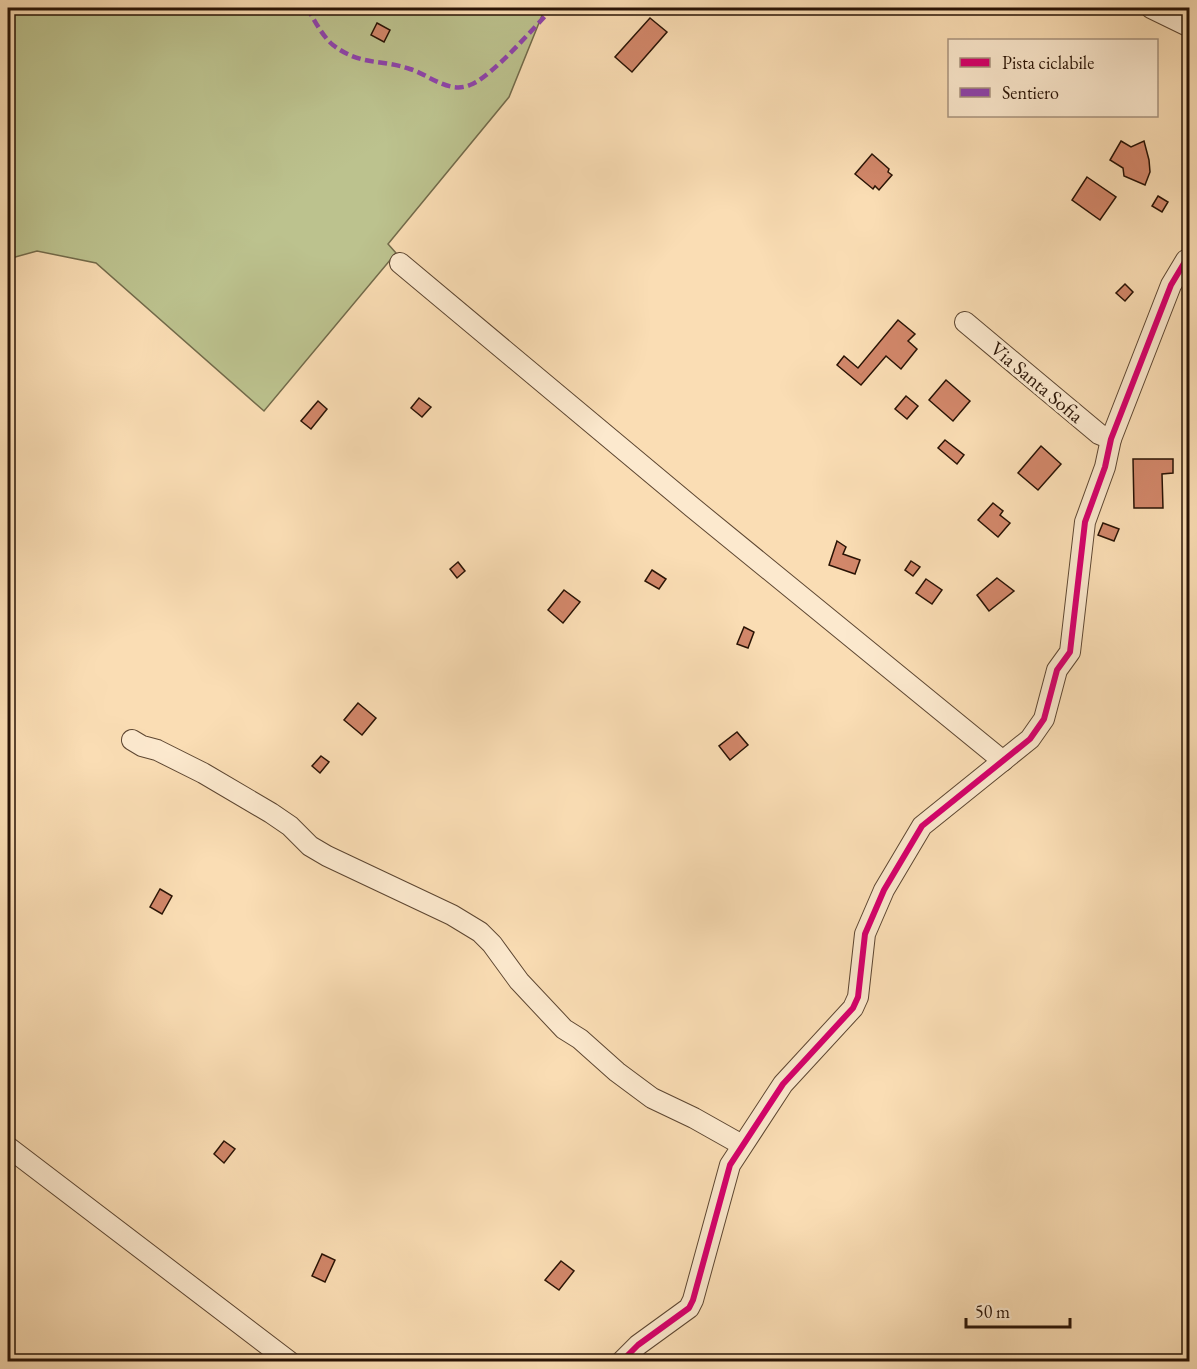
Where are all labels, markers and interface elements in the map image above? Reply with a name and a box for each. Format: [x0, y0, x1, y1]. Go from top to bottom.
legend [948, 39, 1158, 117]
text: Pista ciclabile [1002, 51, 1094, 74]
text: Sentiero [1002, 81, 1059, 104]
street label: Via Santa Sofia [985, 336, 1089, 428]
scale bar [966, 1291, 1070, 1329]
text: 50 m [975, 1300, 1010, 1323]

